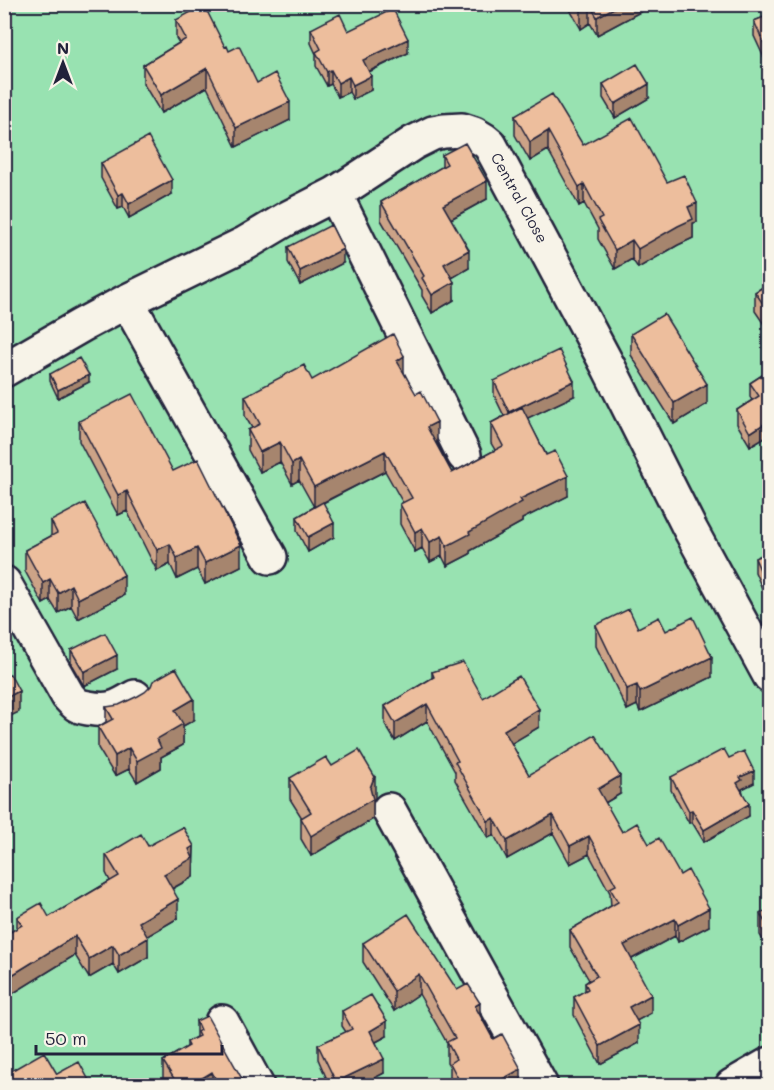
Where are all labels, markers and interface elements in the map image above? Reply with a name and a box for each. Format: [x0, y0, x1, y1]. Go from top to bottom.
north arrow [33, 33, 93, 93]
text: N [57, 37, 69, 58]
street label: Central Close [487, 149, 553, 246]
scale bar [36, 1018, 222, 1056]
text: 50 m [45, 1026, 87, 1050]

